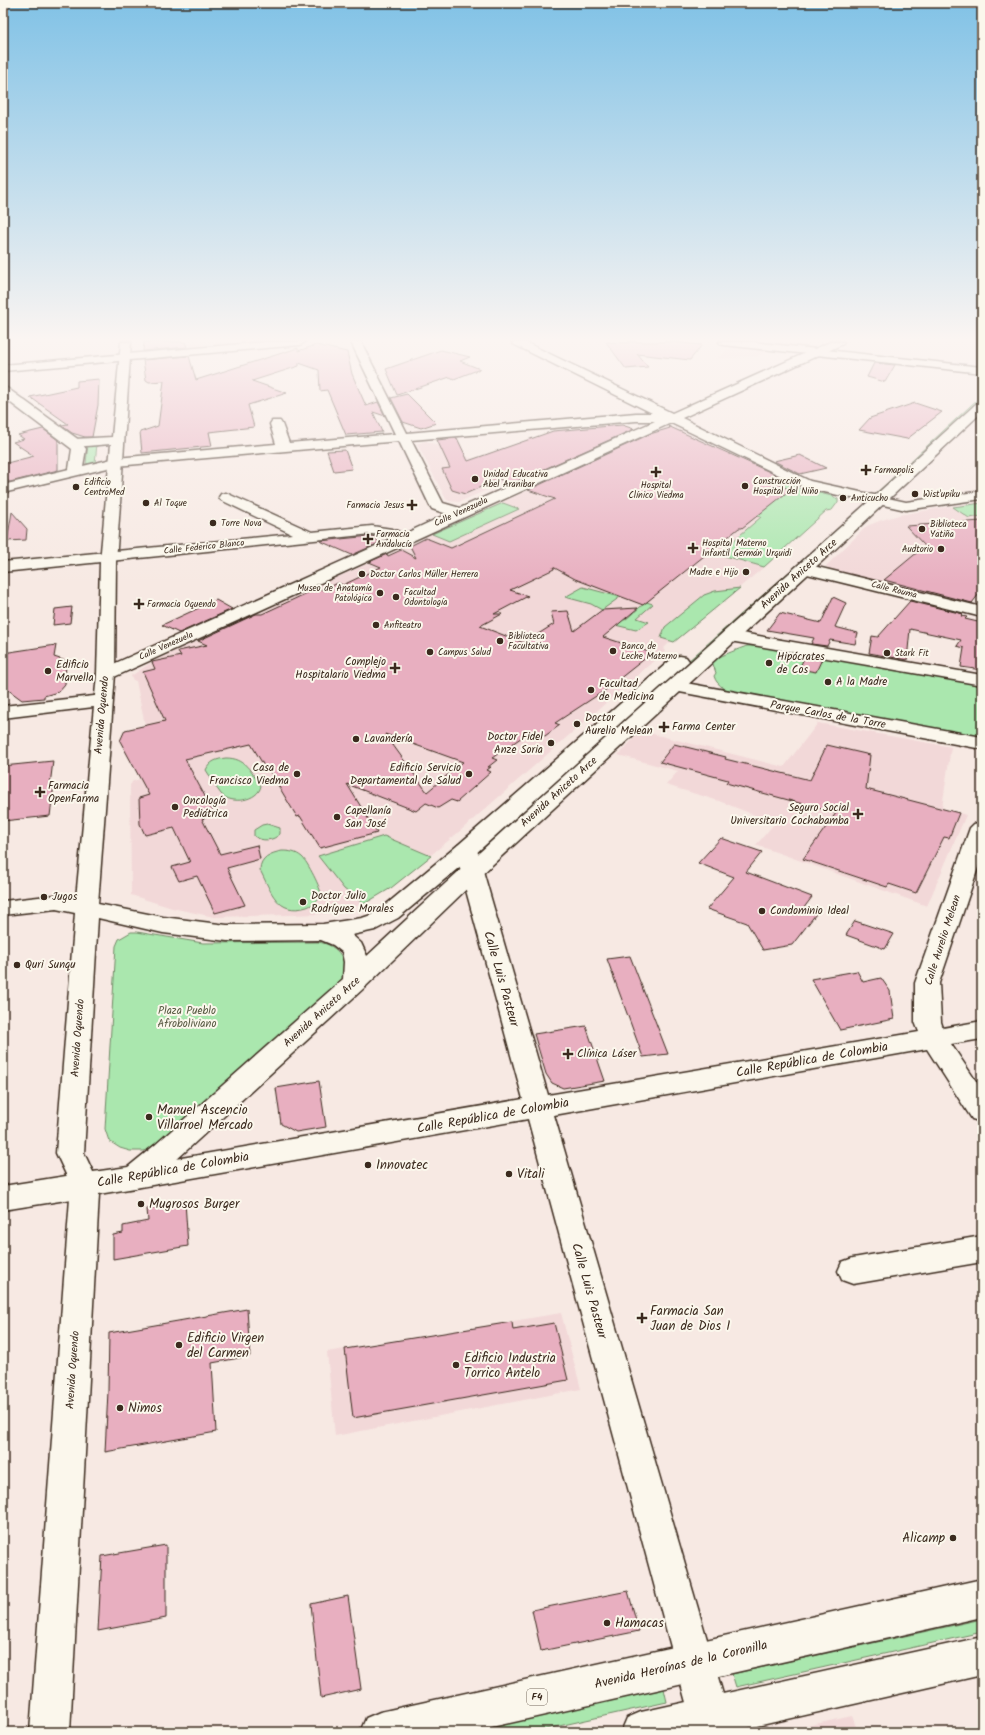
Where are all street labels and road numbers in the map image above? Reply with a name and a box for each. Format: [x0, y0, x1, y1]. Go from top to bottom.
street label: Calle Venezuela [431, 493, 491, 531]
street label: Avenida Aniceto Arce [756, 534, 842, 614]
street label: Calle Federico Blanco [163, 535, 245, 559]
street label: Calle Rouma [870, 577, 918, 603]
street label: Calle Venezuela [136, 627, 196, 665]
street label: Avenida Oquendo [90, 675, 114, 755]
street label: Parque Carlos de la Torre [769, 696, 887, 734]
street label: Avenida Aniceto Arce [516, 752, 602, 832]
street label: Calle Aurelio Melean [920, 892, 966, 988]
street label: Calle Luis Pasteur [477, 929, 525, 1030]
street label: Avenida Aniceto Arce [279, 972, 365, 1052]
street label: Avenida Oquendo [66, 998, 90, 1078]
street label: Calle República de Colombia [734, 1036, 890, 1084]
street label: Calle República de Colombia [415, 1092, 571, 1140]
street label: Calle República de Colombia [95, 1146, 251, 1194]
street label: Calle Luis Pasteur [565, 1241, 613, 1342]
street label: Avenida Oquendo [61, 1330, 85, 1410]
street label: Avenida Heroínas de la Coronilla [592, 1635, 770, 1695]
road number: F4 [527, 1689, 547, 1705]

